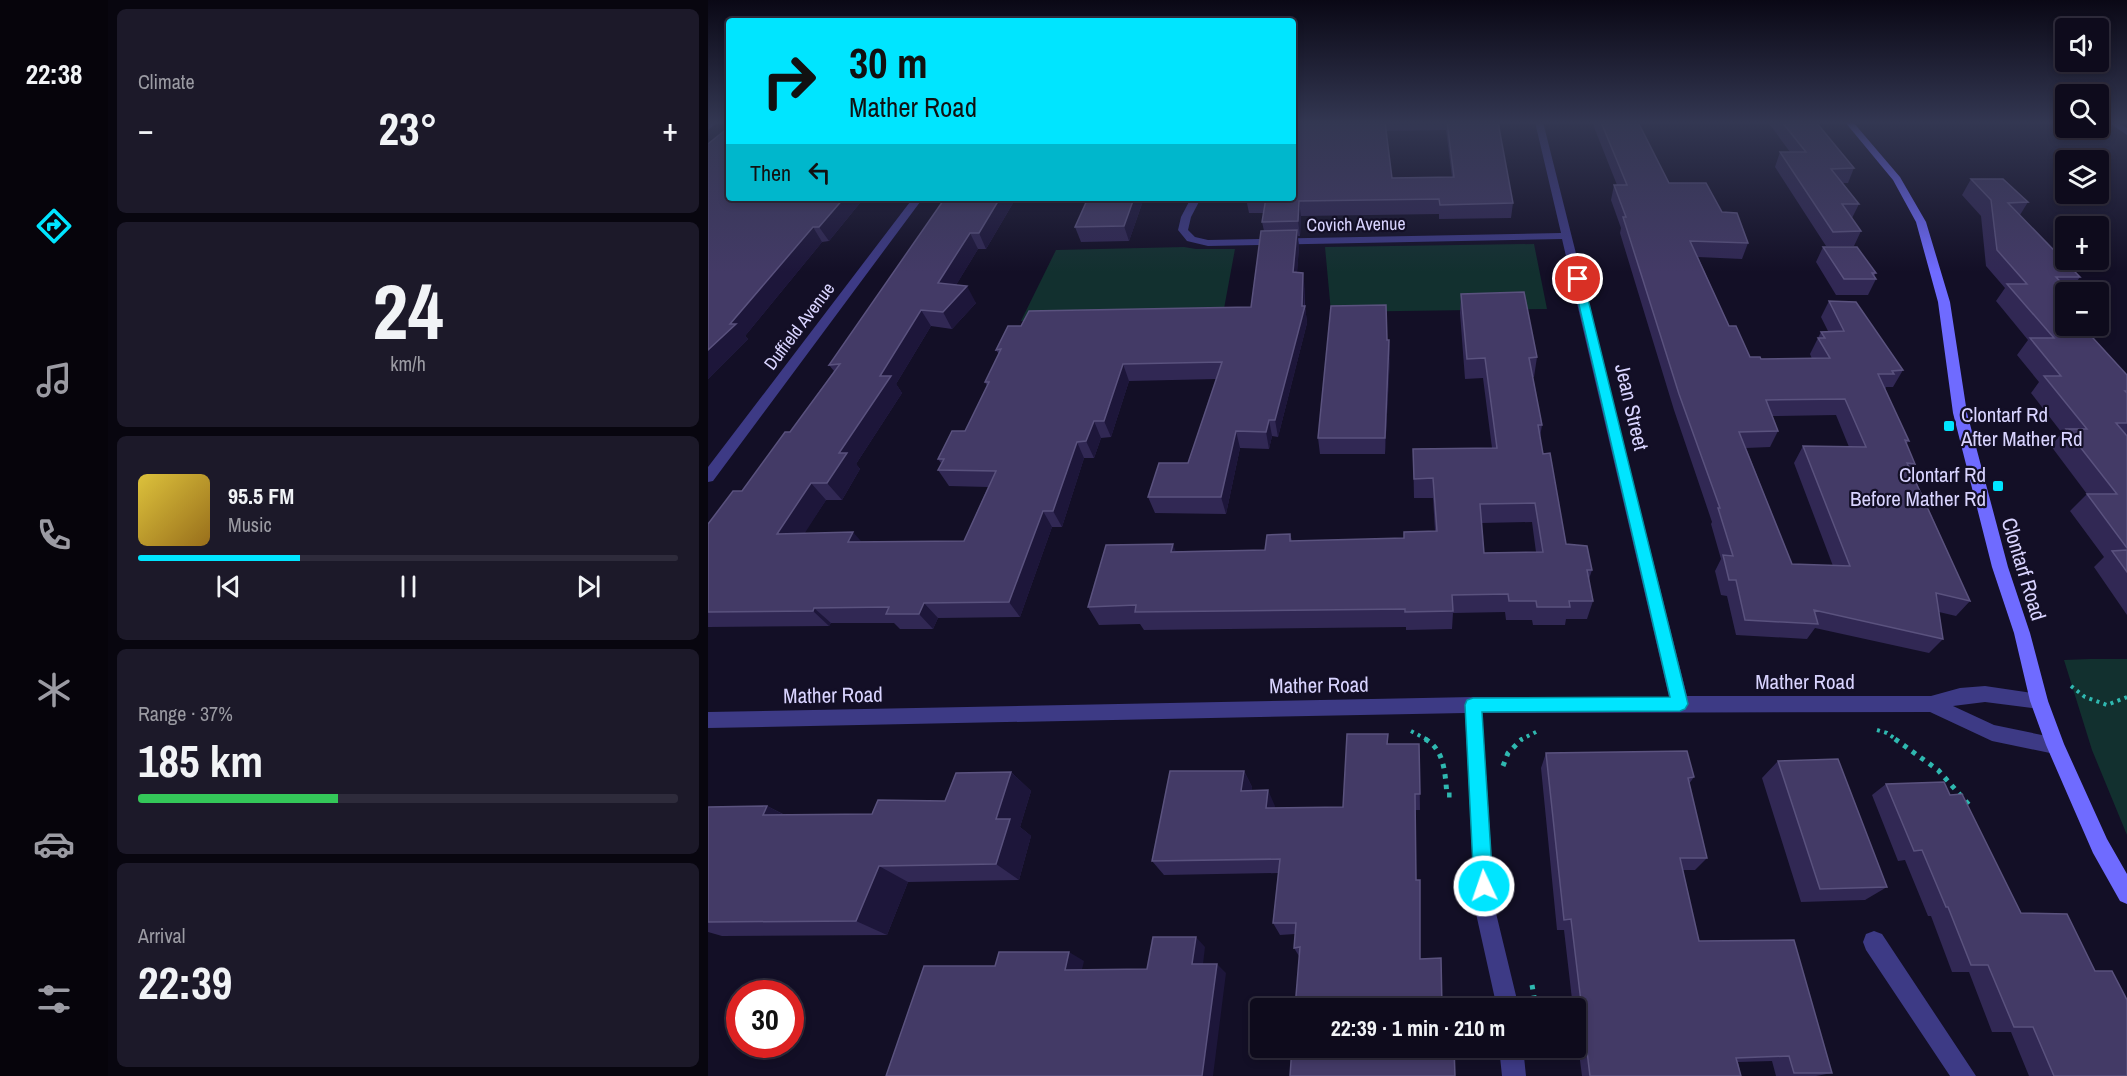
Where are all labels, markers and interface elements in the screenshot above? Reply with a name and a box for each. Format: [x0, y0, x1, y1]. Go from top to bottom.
map controls [2055, 18, 2109, 336]
button: sound [2055, 18, 2109, 72]
text: 30 m [849, 35, 928, 91]
icon: right [750, 42, 828, 120]
text: 22:38 [26, 56, 82, 92]
text: Climate [138, 68, 195, 95]
button: search [2055, 84, 2109, 138]
text: Mather Road [849, 89, 977, 125]
text: 23° [378, 98, 438, 159]
text: − [138, 107, 154, 151]
text: + [662, 107, 678, 151]
button: layers [2055, 150, 2109, 204]
icon: left [803, 156, 836, 189]
text: Then [750, 158, 791, 188]
icon: directions [33, 205, 75, 247]
street label: Covich Avenue [1306, 211, 1406, 237]
button: + [2055, 216, 2109, 270]
pin [1552, 253, 1603, 304]
text: 24 [372, 258, 444, 363]
icon: arrive [1561, 262, 1594, 295]
street label: Duffield Avenue [758, 277, 840, 375]
button: − [2055, 282, 2109, 336]
text: km/h [390, 350, 426, 377]
icon: music [33, 359, 75, 401]
street label: Jean Street [1608, 361, 1656, 453]
place label: Clontarf Rd After Mather Rd [1960, 400, 2083, 453]
marker: Clontarf Rd After Mather Rd [1942, 419, 1956, 433]
place label: Clontarf Rd Before Mather Rd [1850, 460, 1986, 513]
marker: Clontarf Rd Before Mather Rd [1991, 479, 2005, 493]
text: 95.5 FM [228, 481, 294, 511]
text: Music [228, 511, 272, 538]
icon: phone [33, 514, 75, 556]
street label: Clontarf Road [1995, 514, 2053, 624]
icon: previous [212, 570, 245, 603]
icon: pause [392, 570, 425, 603]
icon: next [572, 570, 605, 603]
street label: Mather Road [1755, 667, 1855, 696]
icon: climate [33, 669, 75, 711]
street label: Mather Road [1269, 670, 1369, 700]
street label: Mather Road [783, 680, 883, 710]
text: Range · 37% [138, 700, 233, 727]
text: 185 km [138, 730, 263, 791]
icon: car [33, 823, 75, 865]
position arrow [1452, 854, 1516, 918]
text: Arrival [138, 922, 185, 949]
text: 22:39 [138, 952, 232, 1013]
icon: filters [33, 978, 75, 1020]
speed limit sign: 30 [726, 980, 804, 1058]
text: 22:39 · 1 min · 210 m [1331, 1013, 1505, 1043]

